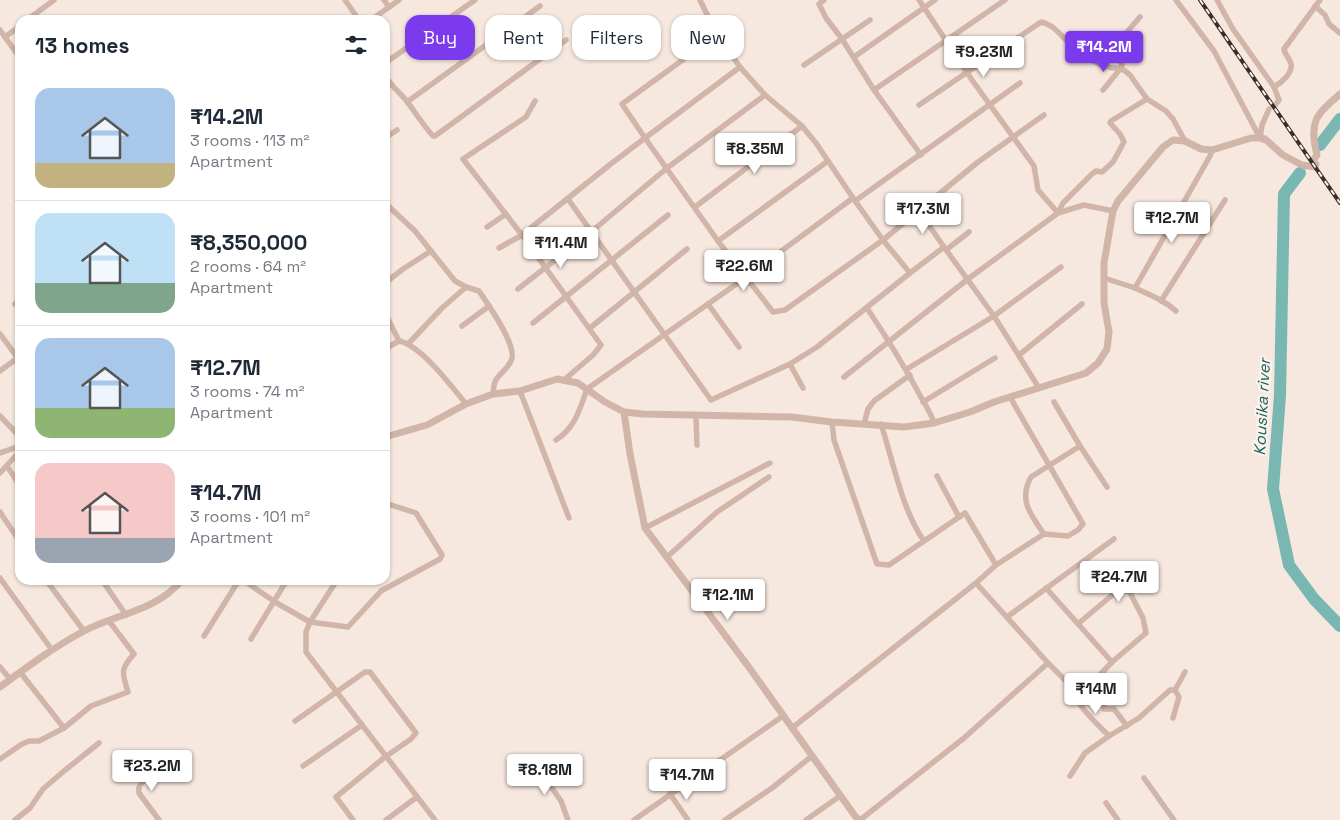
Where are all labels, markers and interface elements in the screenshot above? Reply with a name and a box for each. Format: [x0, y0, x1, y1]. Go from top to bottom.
chip: Buy [405, 15, 475, 60]
chip: Rent [485, 15, 562, 60]
chip: Filters [572, 15, 661, 60]
chip: New [671, 15, 744, 60]
pin: ₹14.2M [1063, 30, 1145, 73]
icon: filters [342, 31, 370, 59]
text: 13 homes [35, 32, 129, 59]
pin: ₹9.23M [943, 36, 1025, 78]
text: ₹14.2M [1076, 36, 1132, 57]
text: ₹9.23M [955, 41, 1013, 62]
text: ₹14.2M [190, 103, 263, 130]
icon: home [75, 108, 135, 168]
text: 3 rooms · 113 m² [190, 130, 309, 151]
pin: ₹8.35M [714, 132, 796, 175]
text: ₹8.35M [726, 138, 784, 159]
text: Apartment [190, 151, 273, 172]
pin: ₹17.3M [882, 192, 964, 235]
text: ₹17.3M [896, 198, 950, 219]
pin: ₹12.7M [1131, 202, 1213, 244]
text: ₹12.7M [1145, 207, 1199, 228]
pin: ₹11.4M [520, 226, 602, 269]
text: ₹8,350,000 [190, 229, 307, 256]
text: ₹11.4M [534, 232, 588, 253]
icon: home [75, 233, 135, 293]
pin: ₹22.6M [703, 250, 785, 292]
text: ₹22.6M [715, 255, 773, 276]
text: 2 rooms · 64 m² [190, 256, 306, 277]
text: Apartment [190, 277, 273, 298]
text: ₹12.7M [190, 354, 261, 381]
water label: Kousika river [1249, 356, 1275, 456]
icon: home [75, 358, 135, 418]
text: 3 rooms · 74 m² [190, 381, 305, 402]
text: Apartment [190, 402, 273, 423]
text: ₹14.7M [190, 479, 262, 506]
icon: home [75, 483, 135, 543]
text: 3 rooms · 101 m² [190, 506, 310, 527]
text: Apartment [190, 527, 273, 548]
pin: ₹24.7M [1078, 560, 1160, 603]
text: ₹24.7M [1091, 566, 1147, 587]
pin: ₹12.1M [687, 578, 769, 621]
text: ₹12.1M [702, 584, 754, 605]
pin: ₹14M [1066, 672, 1126, 715]
text: ₹14M [1075, 678, 1117, 699]
pin: ₹23.2M [111, 750, 193, 792]
pin: ₹8.18M [504, 754, 586, 796]
text: ₹23.2M [123, 755, 181, 776]
pin: ₹14.7M [646, 758, 728, 801]
text: ₹8.18M [518, 759, 572, 780]
text: ₹14.7M [660, 764, 714, 785]

